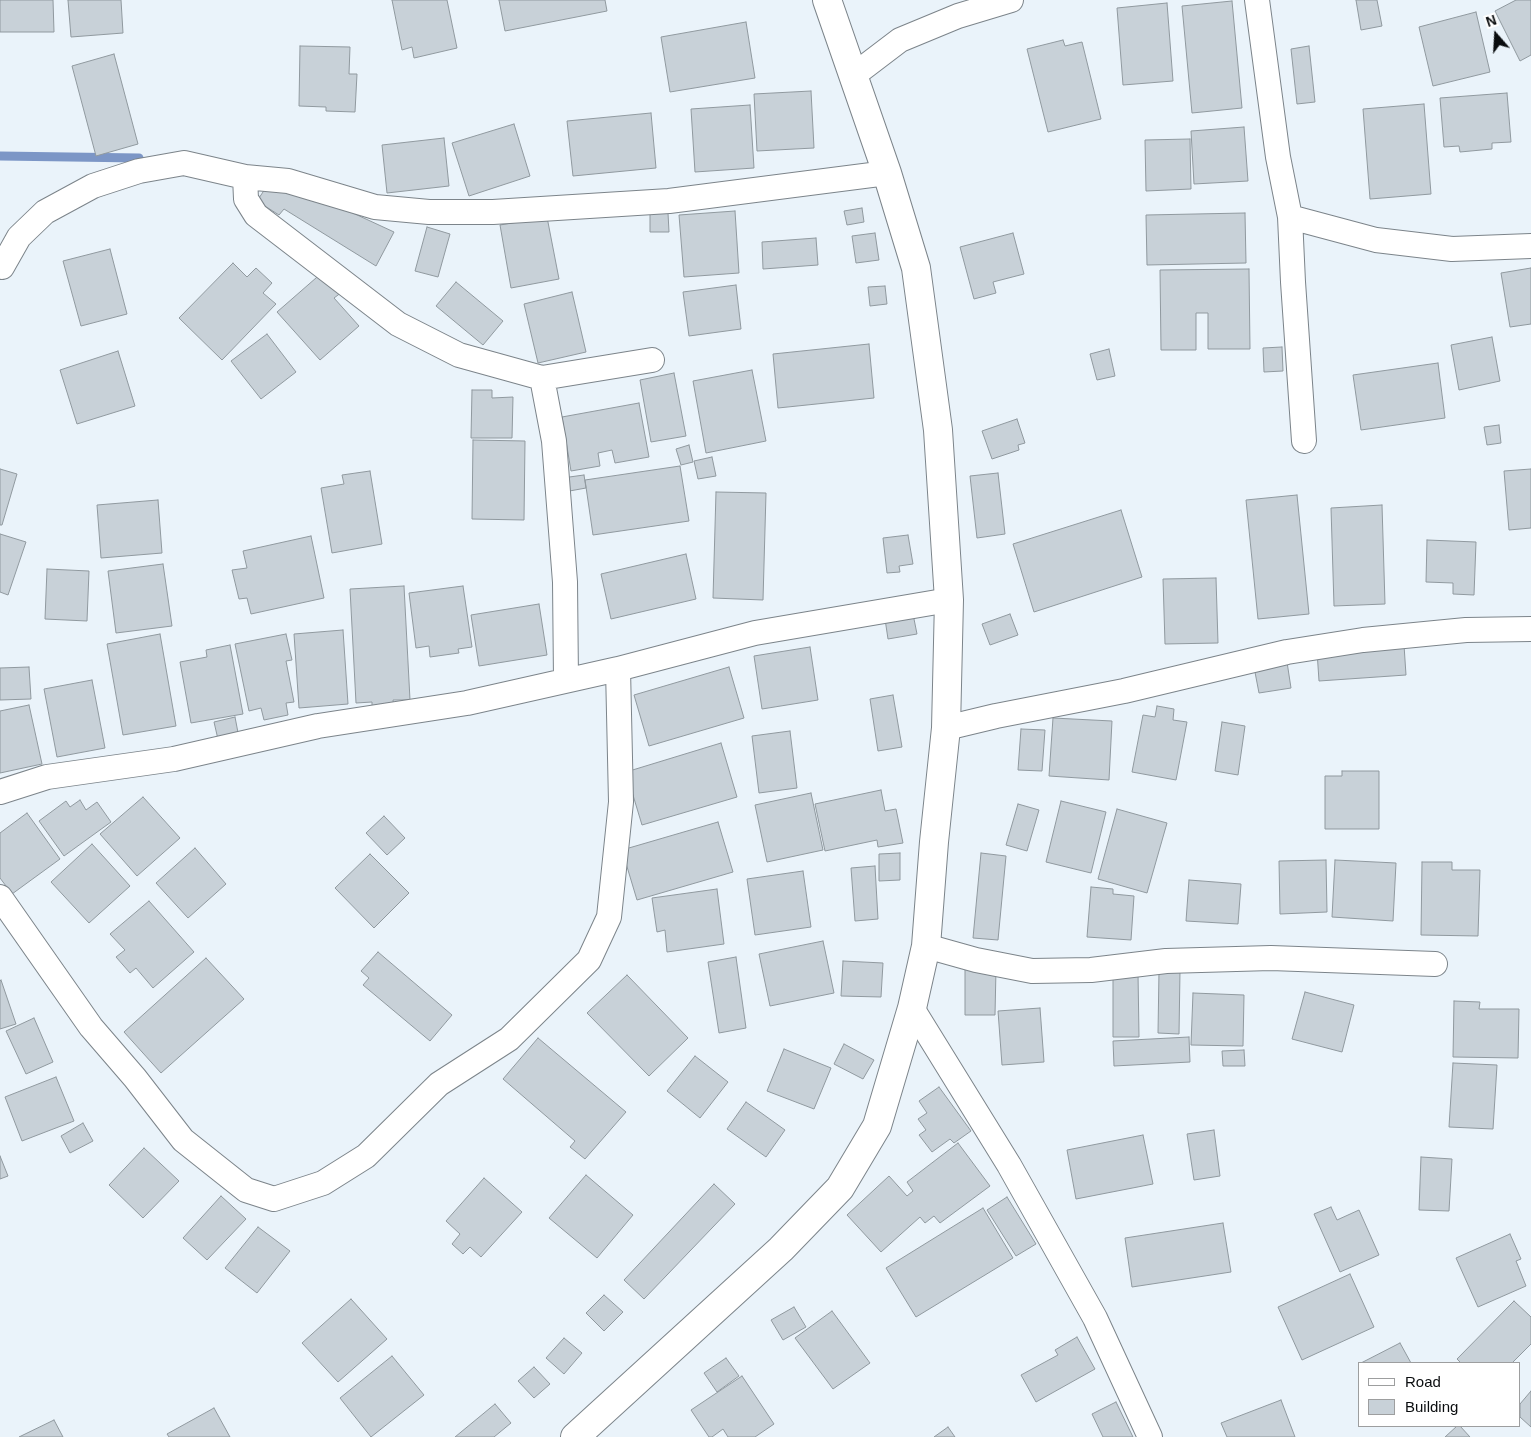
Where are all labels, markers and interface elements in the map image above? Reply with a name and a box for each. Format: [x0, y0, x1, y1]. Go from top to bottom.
north arrow [1471, 10, 1521, 60]
text: N [1484, 12, 1499, 30]
legend [1358, 1362, 1521, 1427]
text: Road [1405, 1373, 1441, 1390]
text: Building [1405, 1398, 1458, 1415]

